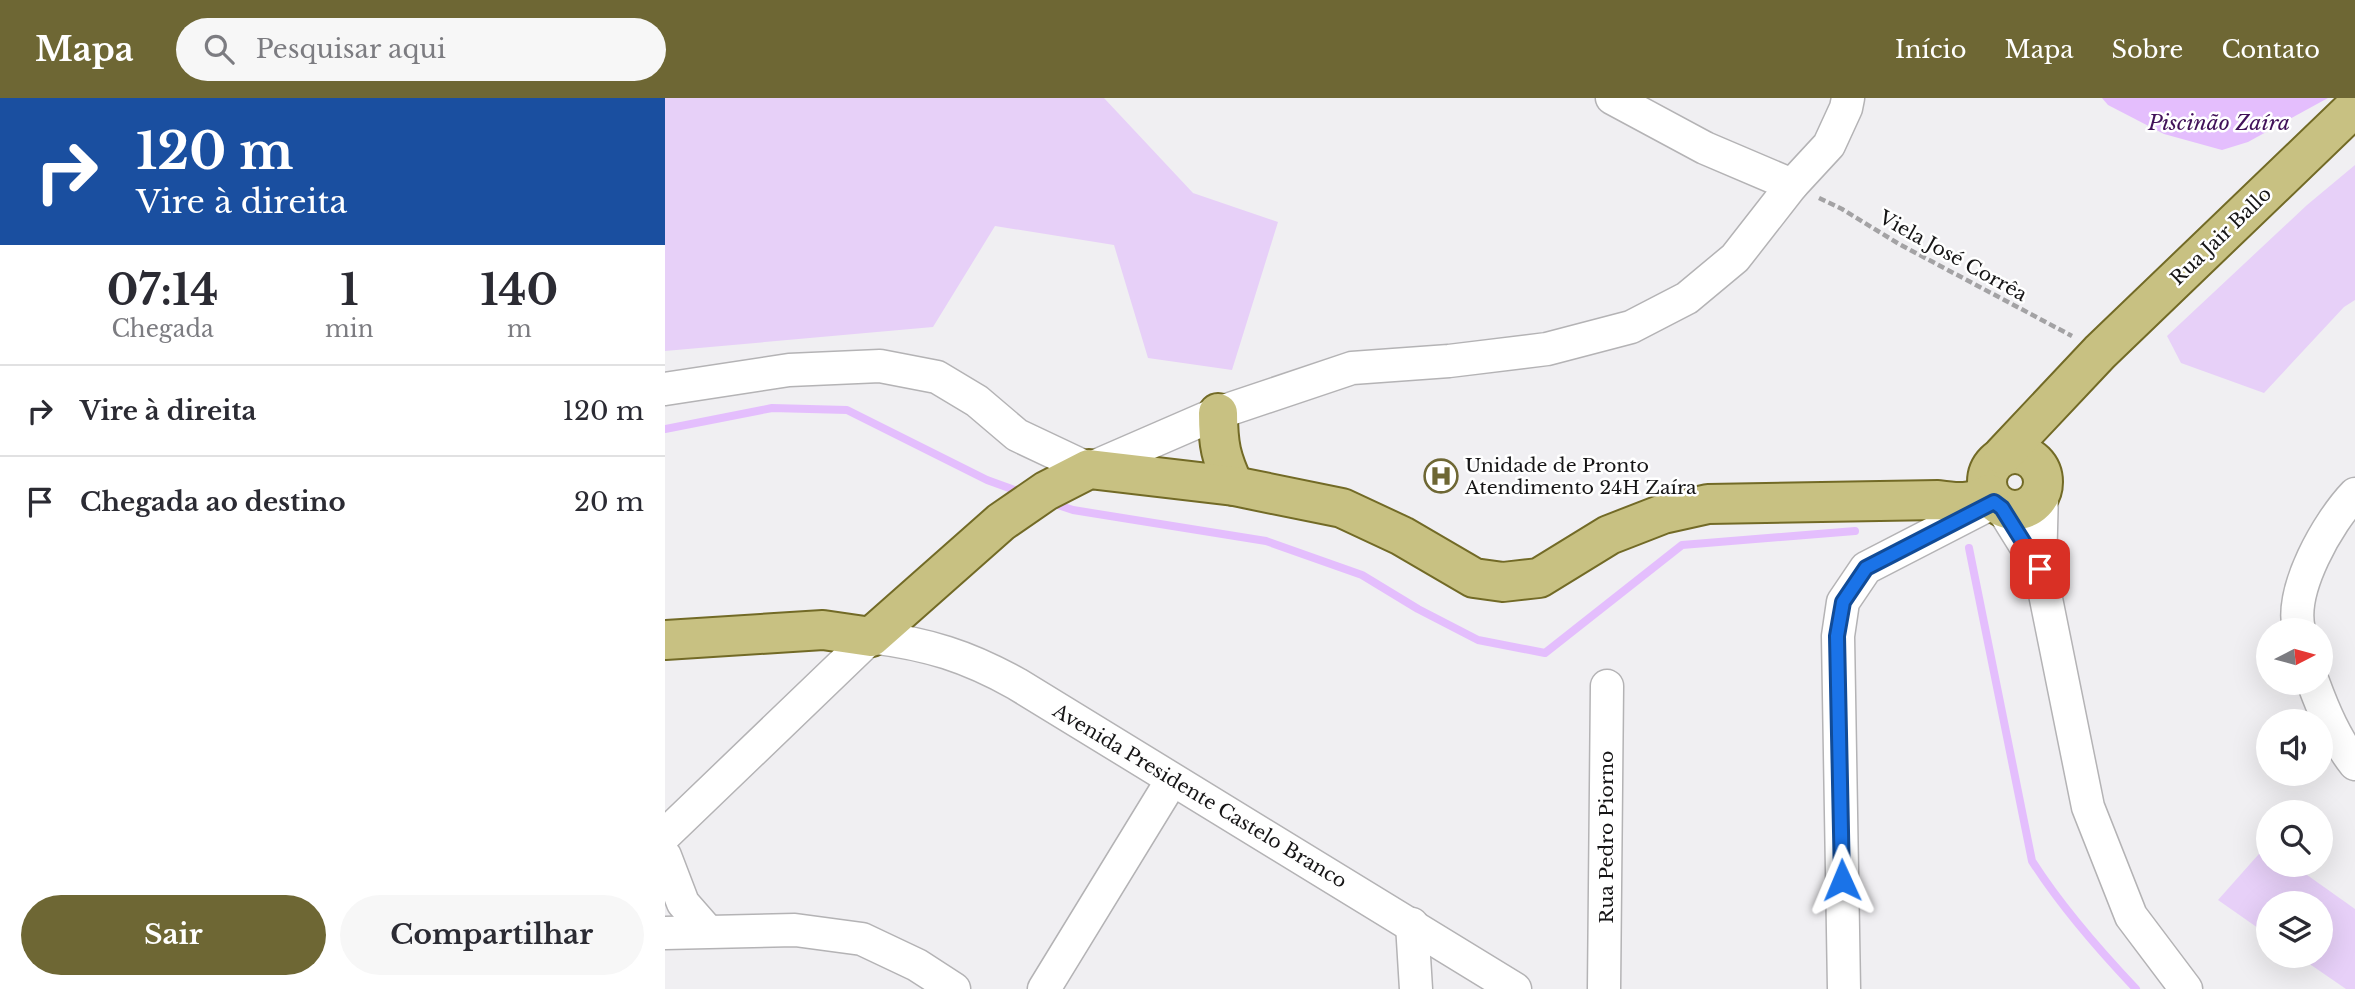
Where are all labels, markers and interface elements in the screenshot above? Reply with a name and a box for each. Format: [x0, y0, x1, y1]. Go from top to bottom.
search box [176, 18, 666, 81]
text: Mapa [35, 29, 134, 70]
icon: search [200, 30, 238, 68]
text: Pesquisar aqui [256, 33, 446, 65]
text: Início [1895, 35, 1967, 64]
text: Mapa [2005, 35, 2074, 64]
text: Sobre [2112, 35, 2183, 64]
text: Contato [2221, 35, 2320, 64]
water label: Piscinão Zaíra [2147, 110, 2290, 136]
text: 120 m [136, 121, 294, 182]
icon: right [21, 126, 112, 217]
text: Vire à direita [136, 182, 347, 222]
street label: Rua Jair Ballo [2166, 182, 2276, 290]
street label: Viela José Corrêa [1874, 205, 2031, 306]
text: 07:14 [107, 264, 218, 316]
text: 1 [340, 264, 358, 316]
text: 140 [480, 264, 558, 316]
text: Chegada [111, 315, 214, 343]
text: min [325, 315, 373, 343]
text: m [507, 315, 532, 343]
icon: right [21, 392, 59, 430]
text: Vire à direita [80, 395, 256, 427]
text: 120 m [562, 395, 644, 427]
place label: Unidade de Pronto Atendimento 24H Zaíra [1464, 454, 1697, 499]
hospital icon: Unidade de Pronto Atendimento 24H Zaíra [1422, 457, 1460, 495]
icon: arrive [21, 483, 59, 521]
text: Chegada ao destino [80, 486, 346, 518]
text: 20 m [574, 486, 644, 518]
pin [2010, 539, 2070, 599]
icon: arrive [2021, 550, 2059, 588]
north arrow [2256, 618, 2333, 695]
map controls [2256, 618, 2333, 968]
street label: Avenida Presidente Castelo Branco [1048, 698, 1351, 893]
button: sound [2256, 709, 2333, 786]
street label: Rua Pedro Piorno [1595, 751, 1618, 923]
button: search [2256, 800, 2333, 877]
position arrow [1805, 843, 1879, 917]
button: layers [2256, 891, 2333, 968]
button: Sair [21, 895, 326, 975]
button: Compartilhar [340, 895, 644, 975]

